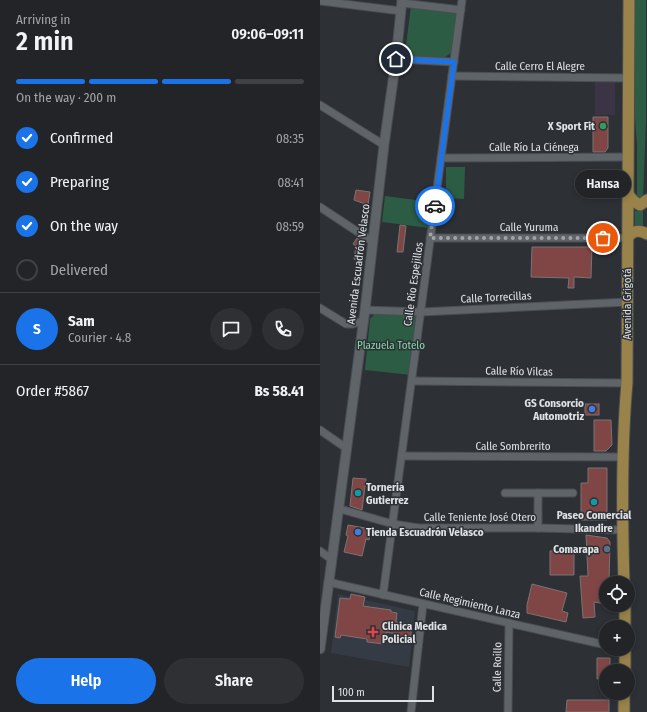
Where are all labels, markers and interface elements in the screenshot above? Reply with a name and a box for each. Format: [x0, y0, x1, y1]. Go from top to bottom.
text: Arriving in [16, 12, 70, 27]
text: 09:06–09:11 [231, 25, 304, 43]
text: 2 min [16, 26, 74, 57]
pin [379, 42, 413, 76]
icon: home [385, 48, 407, 70]
street label: Calle Cerro El Alegre [495, 60, 585, 73]
text: On the way · 200 m [16, 90, 116, 105]
place label: X Sport Fit [547, 120, 595, 133]
marker: X Sport Fit [598, 121, 608, 131]
icon: check [16, 127, 38, 149]
text: Confirmed [50, 129, 113, 147]
text: 08:35 [276, 131, 304, 146]
street label: Calle Río La Ciénega [489, 141, 579, 154]
callout: Hansa [575, 170, 631, 198]
icon: check [16, 171, 38, 193]
text: Preparing [50, 173, 109, 191]
text: 08:41 [277, 175, 304, 190]
text: Hansa [586, 176, 620, 191]
courier [415, 186, 455, 226]
icon: car [424, 195, 446, 217]
street label: Avenida Escuadrón Velasco [345, 203, 372, 325]
icon: check [16, 215, 38, 237]
text: On the way [50, 217, 118, 235]
text: 08:59 [276, 219, 304, 234]
street label: Calle Yuruma [500, 221, 558, 234]
pin [586, 221, 620, 255]
icon: bag [592, 227, 614, 249]
street label: Calle Río Espejillos [401, 241, 426, 327]
text: Delivered [50, 261, 108, 279]
street label: Avenida Grigotá [621, 268, 634, 340]
street label: Calle Torrecillas [460, 289, 532, 306]
button: chat [210, 308, 252, 350]
button: phone [262, 308, 304, 350]
text: Sam [68, 312, 95, 330]
text: S [33, 320, 41, 338]
text: Courier · 4.8 [68, 330, 131, 345]
park label: Plazuela Totelo [357, 339, 425, 352]
street label: Calle Río Vilcas [485, 364, 553, 379]
text: Order #5867 [16, 382, 89, 400]
text: Bs 58.41 [254, 382, 304, 400]
place label: GS Consorcio Automotriz [524, 397, 584, 423]
marker: GS Consorcio Automotriz [587, 404, 597, 414]
street label: Calle Sombrerito [476, 440, 551, 453]
place label: Torneria Gutierrez [366, 481, 409, 507]
marker: Torneria Gutierrez [353, 488, 363, 498]
marker: Paseo Comercial Ikandire [589, 497, 599, 507]
place label: Paseo Comercial Ikandire [557, 509, 632, 535]
street label: Calle Teniente José Otero [424, 511, 536, 524]
place label: Tienda Escuadrón Velasco [366, 526, 484, 539]
marker: Tienda Escuadrón Velasco [353, 527, 363, 537]
place label: Comarapa [553, 543, 600, 556]
marker: Comarapa [602, 544, 612, 554]
map controls [599, 576, 635, 700]
button: locate [599, 576, 635, 612]
street label: Calle Regimiento Lanza [418, 586, 522, 621]
place label: Clinica Medica Policial [382, 620, 448, 646]
button: + [599, 620, 635, 656]
marker: Clinica Medica Policial [367, 626, 379, 638]
street label: Calle Roillo [491, 641, 504, 692]
button: Help [16, 658, 156, 704]
button: Share [164, 658, 304, 704]
button: − [599, 664, 635, 700]
scale bar [332, 684, 434, 703]
text: 100 m [338, 686, 365, 699]

